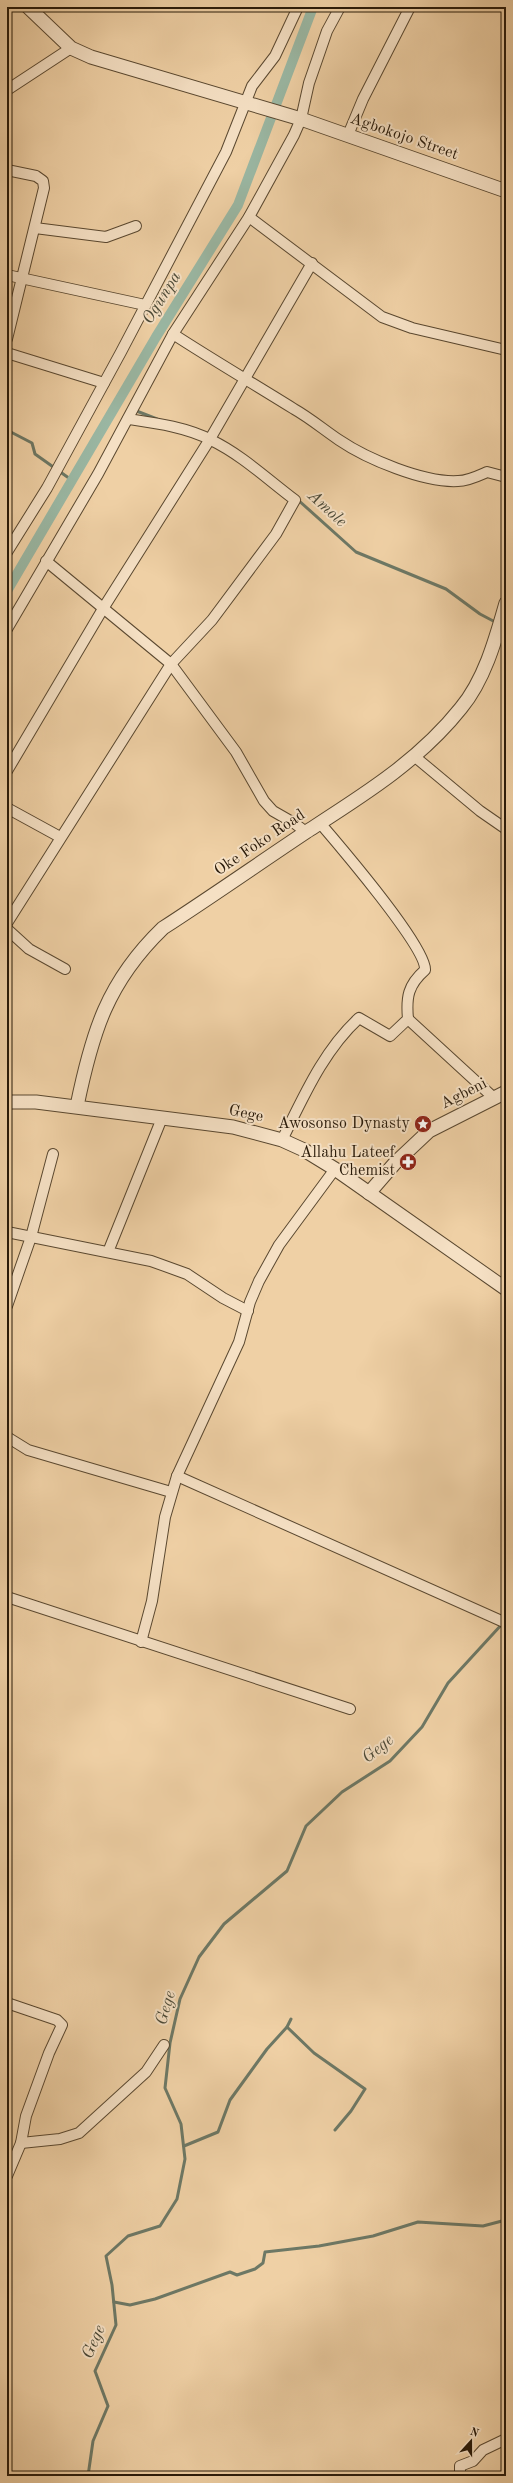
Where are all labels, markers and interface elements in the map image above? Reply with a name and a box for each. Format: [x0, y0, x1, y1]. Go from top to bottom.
street label: Agbokojo Street [348, 111, 460, 163]
water label: Ogunpa [139, 269, 185, 327]
water label: Amole [304, 487, 350, 531]
street label: Oke Foko Road [212, 807, 308, 879]
street label: Agbeni [438, 1076, 490, 1112]
street label: Gege [227, 1103, 265, 1125]
place icon: Awosonso Dynasty [413, 1114, 433, 1134]
place label: Awosonso Dynasty [278, 1116, 411, 1132]
place label: Allahu Lateef Chemist [300, 1145, 396, 1179]
pharmacy icon: Allahu Lateef Chemist [398, 1152, 418, 1172]
water label: Gege [359, 1731, 397, 1767]
water label: Gege [153, 1989, 179, 2027]
water label: Gege [79, 2323, 109, 2361]
north arrow [451, 2421, 491, 2461]
text: N [468, 2426, 480, 2440]

